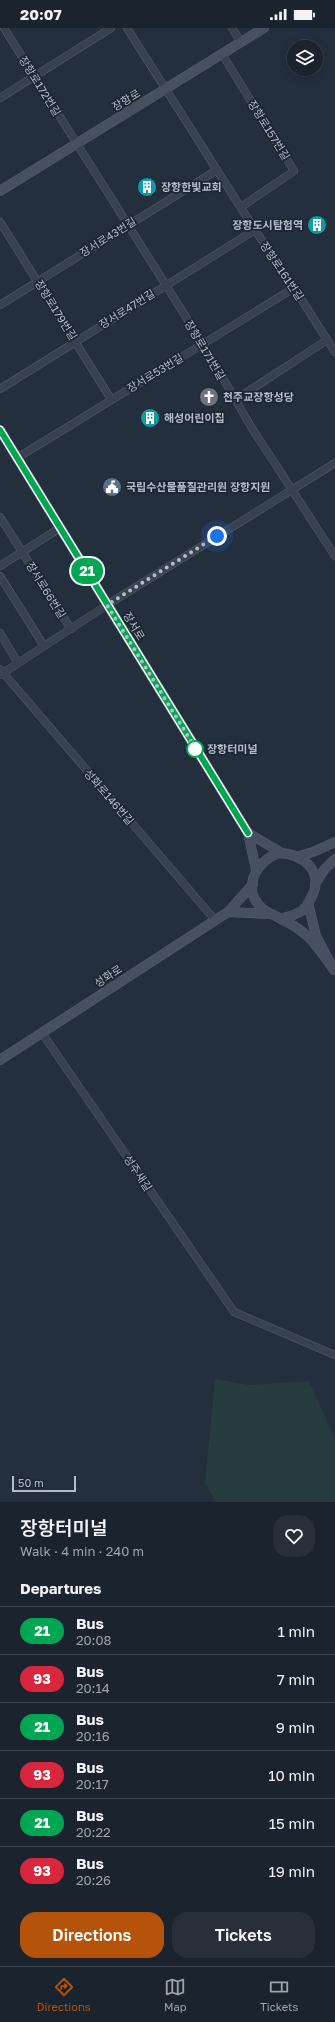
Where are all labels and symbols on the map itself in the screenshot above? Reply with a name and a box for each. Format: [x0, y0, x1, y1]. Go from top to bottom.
street label: 장항로172번길 [17, 53, 64, 118]
street label: 장항로 [109, 86, 142, 113]
street label: 장항로157번길 [246, 97, 293, 162]
building icon: 장항한빛교회 [136, 176, 158, 198]
place label: 장항한빛교회 [161, 180, 222, 193]
street label: 장서로43번길 [77, 214, 138, 259]
building icon: 장항도시탐험역 [306, 214, 328, 236]
place label: 장항도시탐험역 [232, 218, 303, 231]
street label: 장항로161번길 [258, 239, 307, 303]
street label: 장항로179번길 [33, 277, 80, 342]
street label: 장서로47번길 [97, 286, 157, 331]
street label: 장항로171번길 [183, 318, 228, 382]
street label: 장서로53번길 [124, 351, 185, 394]
church icon: 천주교장항성당 [198, 386, 220, 408]
place label: 천주교장항성당 [223, 390, 294, 403]
building icon: 해성어린이집 [139, 407, 161, 429]
place label: 해성어린이집 [164, 411, 225, 424]
public building icon: 국립수산물품질관리원 장항지원 [101, 476, 123, 498]
place label: 국립수산물품질관리원 장항지원 [126, 480, 270, 493]
your location [207, 526, 227, 546]
line badge: 21 [69, 558, 105, 584]
street label: 장서로66번길 [24, 559, 69, 620]
street label: 장서로 [121, 609, 148, 642]
marker: 장항터미널 [186, 740, 204, 758]
place label: 장항터미널 [207, 742, 258, 755]
street label: 성화로146번길 [82, 766, 137, 827]
street label: 성화로 [91, 962, 124, 989]
street label: 성주새길 [122, 1152, 155, 1193]
scale bar [12, 1474, 76, 1493]

